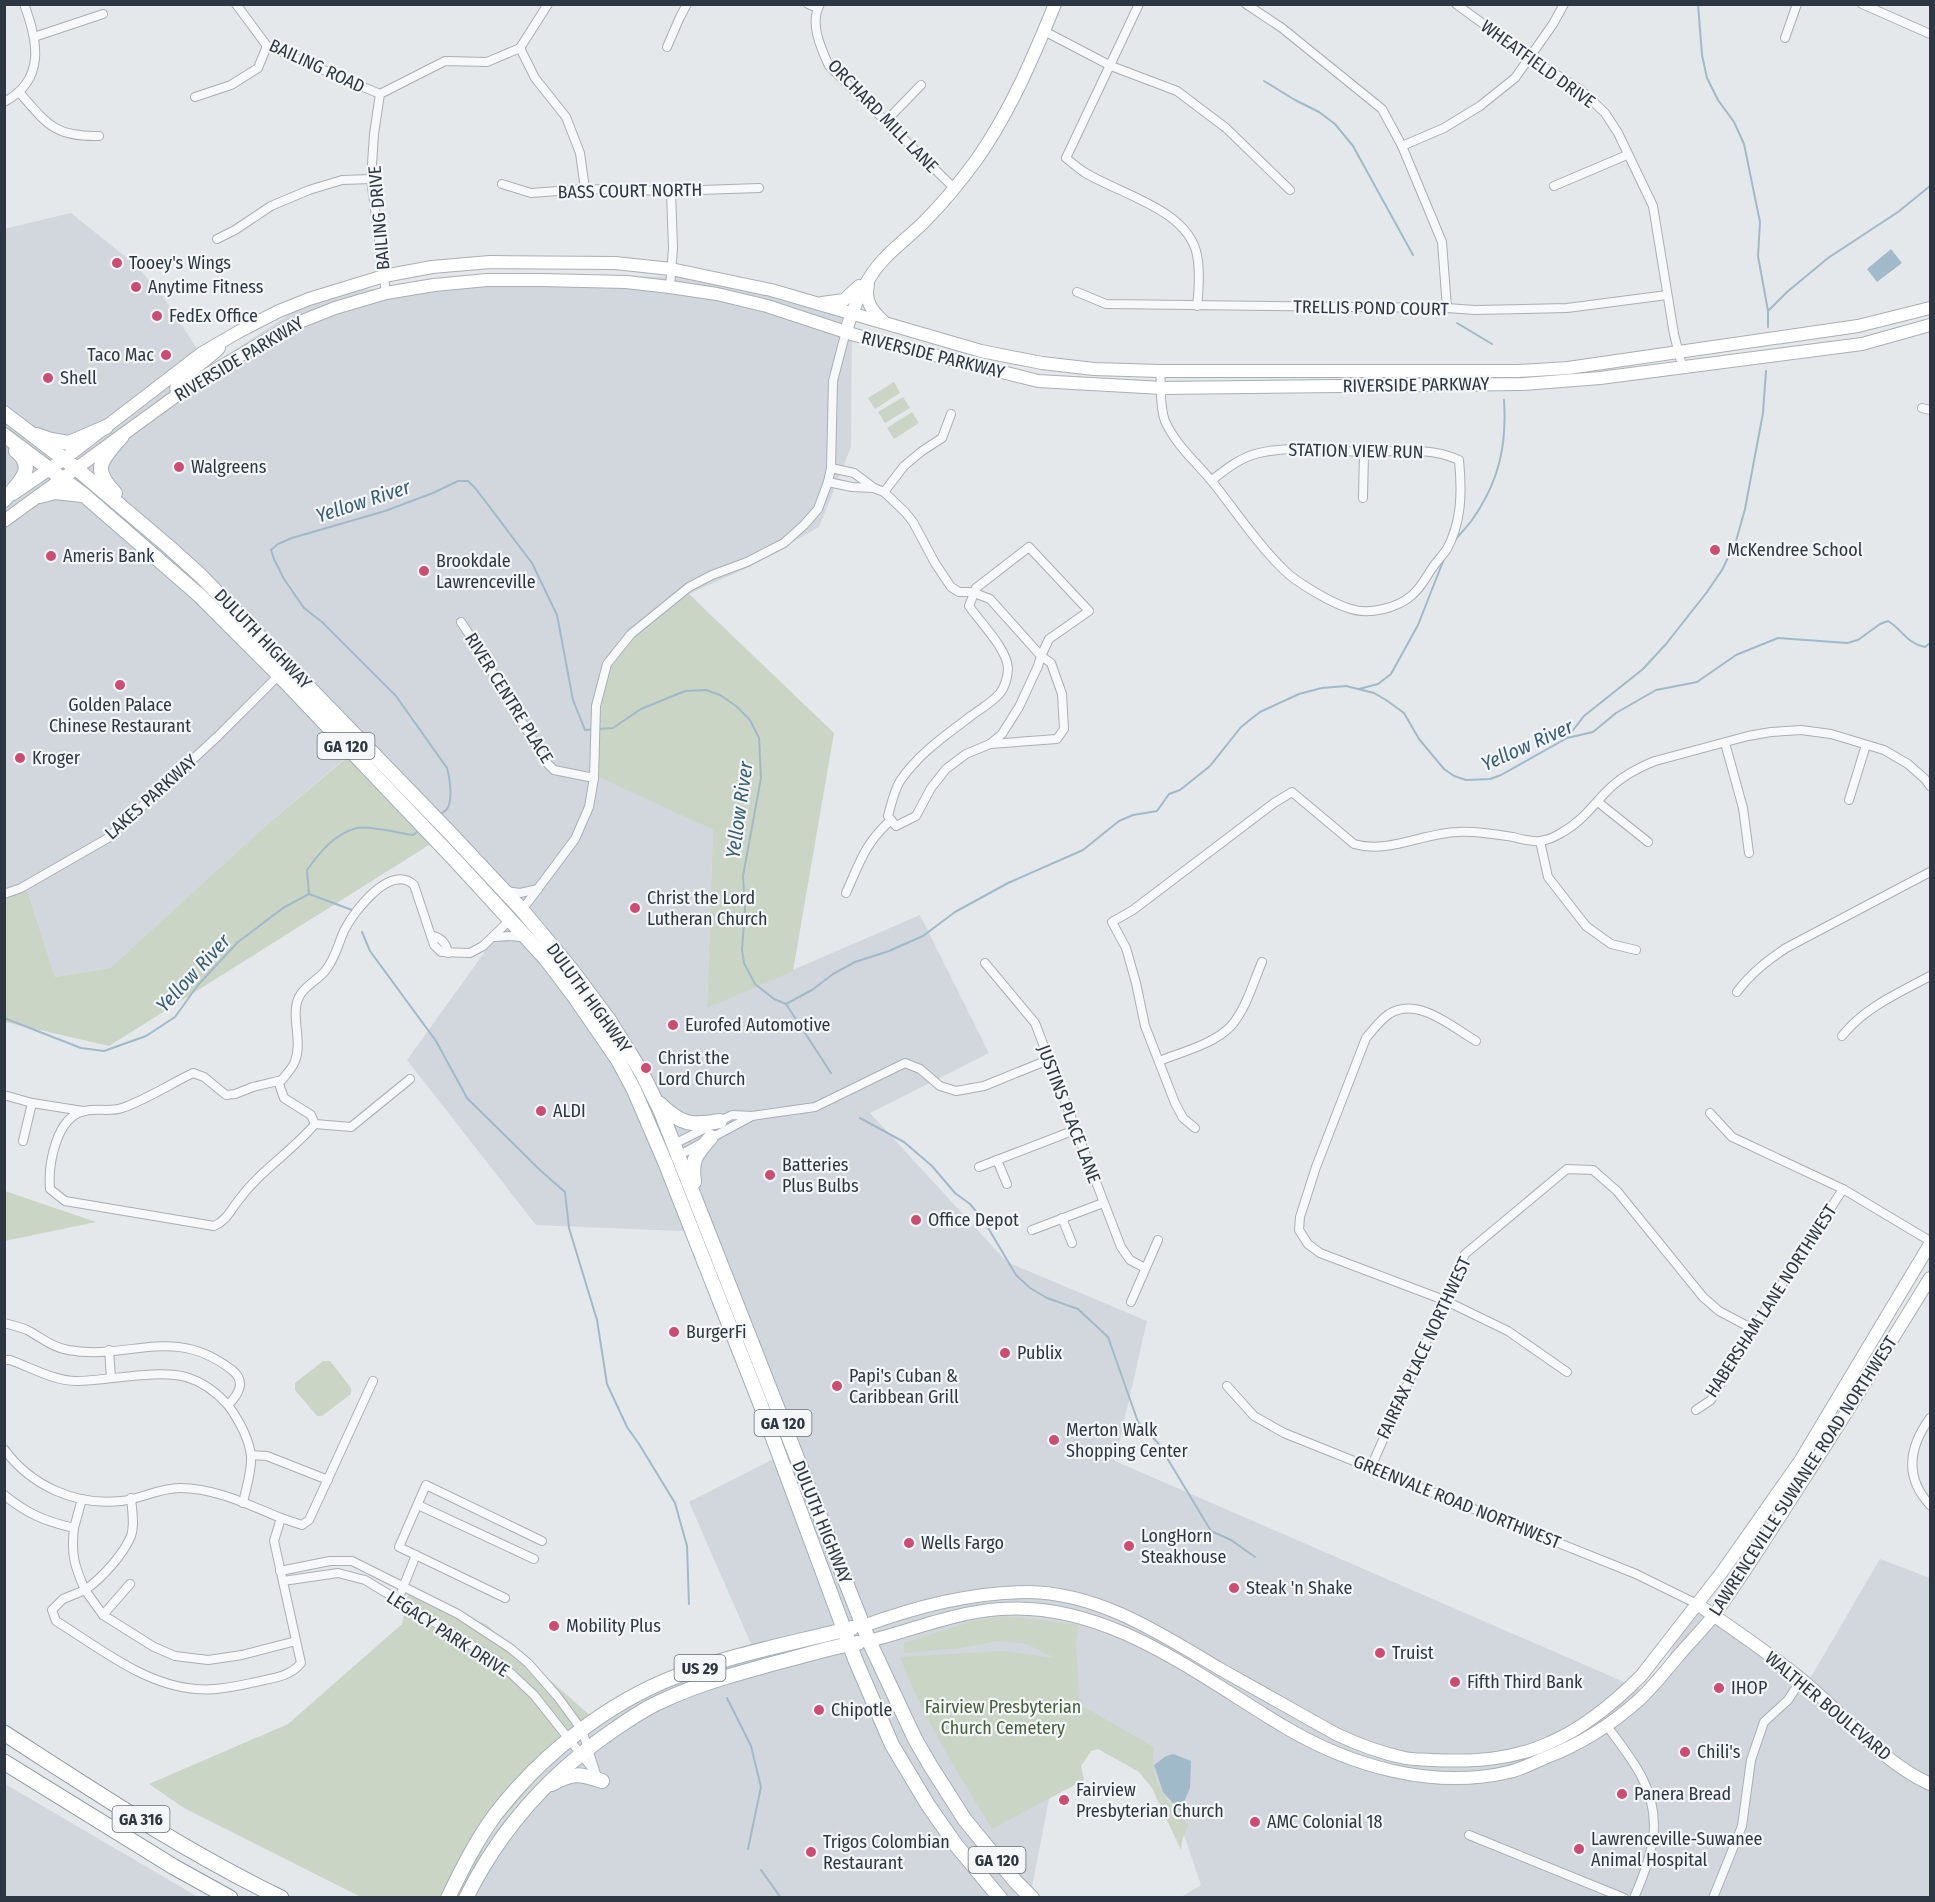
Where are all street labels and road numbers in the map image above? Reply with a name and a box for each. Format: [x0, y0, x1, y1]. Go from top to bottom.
street label: WHEATFIELD DRIVE [1477, 15, 1599, 113]
street label: BAILING ROAD [266, 34, 368, 98]
street label: ORCHARD MILL LANE [823, 55, 943, 177]
street label: BAILING DRIVE [363, 165, 395, 271]
street label: BASS COURT NORTH [557, 179, 703, 203]
street label: TRELLIS POND COURT [1293, 296, 1449, 320]
street label: RIVERSIDE PARKWAY [170, 312, 308, 406]
street label: RIVERSIDE PARKWAY [859, 327, 1007, 383]
street label: RIVERSIDE PARKWAY [1342, 373, 1490, 397]
street label: STATION VIEW RUN [1288, 439, 1424, 463]
street label: DULUTH HIGHWAY [210, 584, 316, 694]
street label: RIVER CENTRE PLACE [460, 629, 558, 767]
road number: GA 120 [318, 733, 374, 759]
street label: LAKES PARKWAY [100, 750, 202, 844]
street label: DULUTH HIGHWAY [542, 939, 636, 1057]
street label: JUSTINS PLACE LANE [1033, 1042, 1105, 1186]
street label: HABERSHAM LANE NORTHWEST [1700, 1200, 1842, 1401]
street label: FAIRFAX PLACE NORTHWEST [1372, 1253, 1476, 1443]
street label: LAWRENCEVILLE SUWANEE ROAD NORTHWEST [1704, 1331, 1902, 1620]
road number: GA 120 [754, 1410, 812, 1436]
street label: GREENVALE ROAD NORTHWEST [1350, 1450, 1564, 1554]
street label: DULUTH HIGHWAY [787, 1457, 857, 1587]
street label: LEGACY PARK DRIVE [383, 1586, 513, 1682]
street label: WALTHER BOULEVARD [1760, 1647, 1896, 1765]
road number: US 29 [674, 1655, 726, 1681]
road number: GA 316 [112, 1806, 170, 1832]
road number: GA 120 [968, 1847, 1026, 1873]

